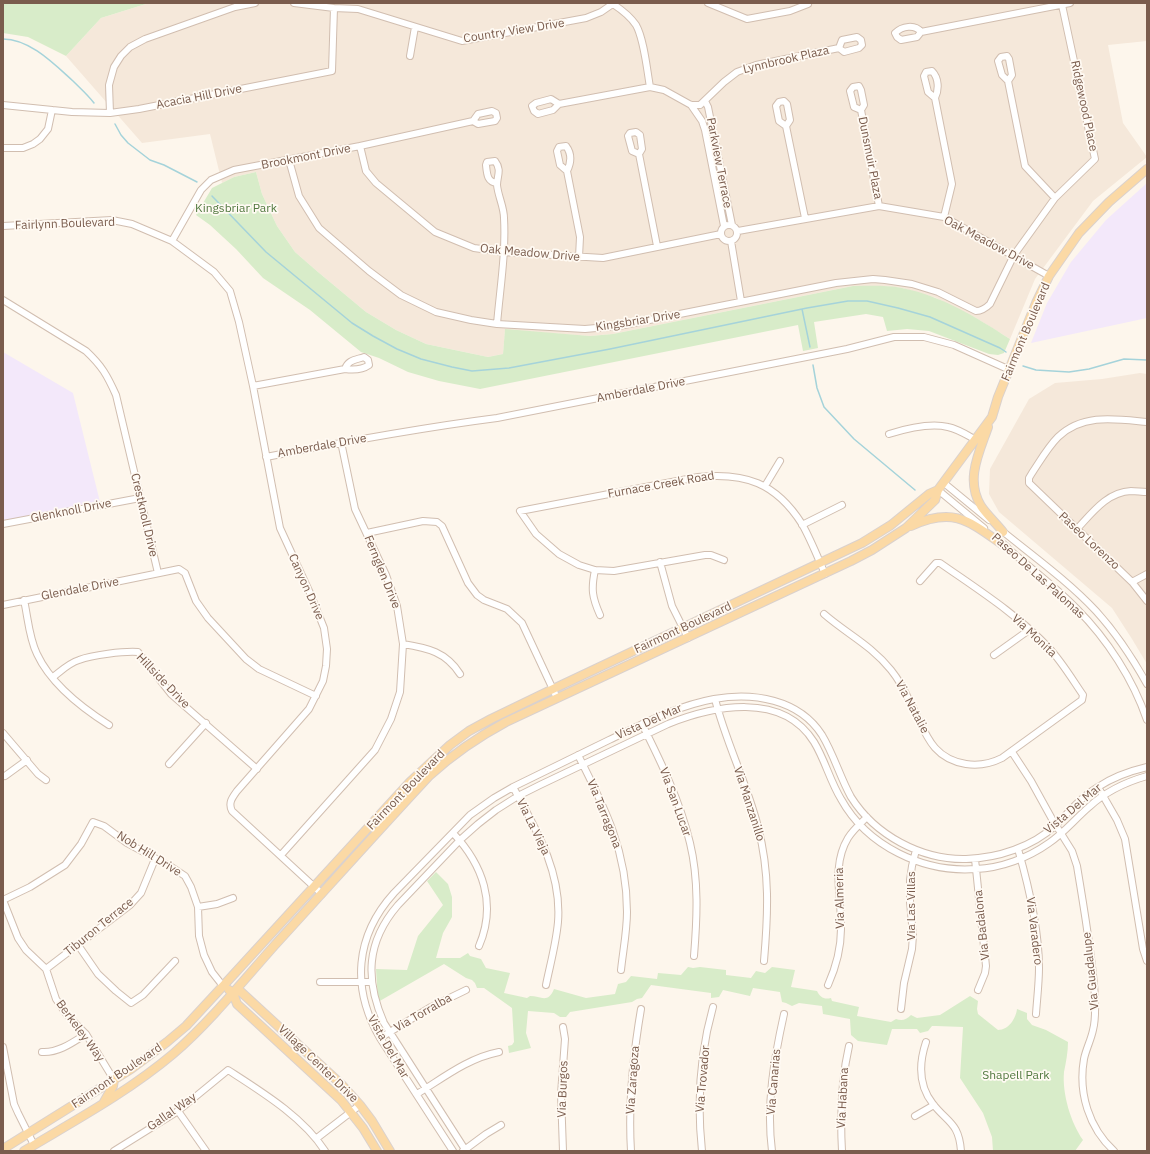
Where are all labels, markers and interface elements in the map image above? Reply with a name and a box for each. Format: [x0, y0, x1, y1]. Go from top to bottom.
street label: Country View Drive [462, 16, 566, 46]
street label: Lynnbrook Plaza [742, 43, 830, 77]
street label: Ridgewood Place [1067, 59, 1101, 153]
street label: Acacia Hill Drive [155, 82, 243, 112]
street label: Dunsmuir Plaza [855, 115, 885, 201]
street label: Parkview Terrace [703, 116, 735, 210]
street label: Brookmont Drive [260, 141, 352, 173]
park label: Kingsbriar Park [195, 202, 277, 216]
street label: Oak Meadow Drive [941, 213, 1037, 273]
street label: Fairlynn Boulevard [15, 215, 115, 233]
street label: Oak Meadow Drive [479, 241, 581, 265]
street label: Fairmont Boulevard [999, 281, 1053, 383]
street label: Kingsbriar Drive [595, 307, 681, 335]
street label: Amberdale Drive [595, 374, 687, 406]
street label: Amberdale Drive [276, 431, 368, 461]
street label: Furnace Creek Road [607, 469, 715, 501]
street label: Crestknoll Drive [127, 472, 161, 558]
street label: Glenknoll Drive [29, 496, 113, 526]
street label: Paseo Lorenzo [1056, 509, 1122, 573]
street label: Paseo De Las Palomas [988, 530, 1088, 622]
street label: Fernglen Drive [361, 533, 403, 611]
street label: Canyon Drive [285, 552, 327, 622]
street label: Glendale Drive [40, 574, 120, 604]
street label: Fairmont Boulevard [632, 599, 734, 657]
street label: Via Monita [1008, 611, 1060, 661]
street label: Hillside Drive [133, 650, 193, 712]
street label: Via Natalie [892, 678, 932, 736]
street label: Vista Del Mar [614, 701, 684, 743]
street label: Fairmont Boulevard [364, 747, 448, 833]
street label: Via Manzanillo [730, 765, 768, 843]
street label: Via San Lucar [656, 766, 694, 838]
street label: Via Tarragona [584, 777, 624, 851]
street label: Vista Del Mar [1041, 781, 1105, 837]
street label: Via La Vieja [513, 796, 553, 858]
street label: Nob Hill Drive [114, 828, 184, 880]
street label: Via Almeria [832, 867, 848, 929]
street label: Via Las Villas [905, 871, 919, 941]
street label: Via Badalona [971, 889, 993, 961]
street label: Tiburon Terrace [62, 895, 136, 959]
street label: Via Varadero [1023, 896, 1045, 966]
street label: Via Guadalupe [1080, 931, 1102, 1011]
street label: Via Torralba [392, 991, 454, 1035]
street label: Berkeley Way [53, 997, 107, 1065]
street label: Vista Del Mar [364, 1013, 412, 1081]
street label: Village Center Drive [275, 1022, 361, 1106]
street label: Fairmont Boulevard [69, 1040, 165, 1112]
street label: Via Zaragoza [623, 1045, 643, 1115]
street label: Via Trovador [693, 1045, 713, 1113]
street label: Via Canarias [764, 1048, 784, 1116]
street label: Via Burgos [555, 1060, 571, 1118]
street label: Via Habana [834, 1067, 852, 1129]
park label: Shapell Park [982, 1069, 1050, 1083]
street label: Gallal Way [145, 1090, 199, 1134]

